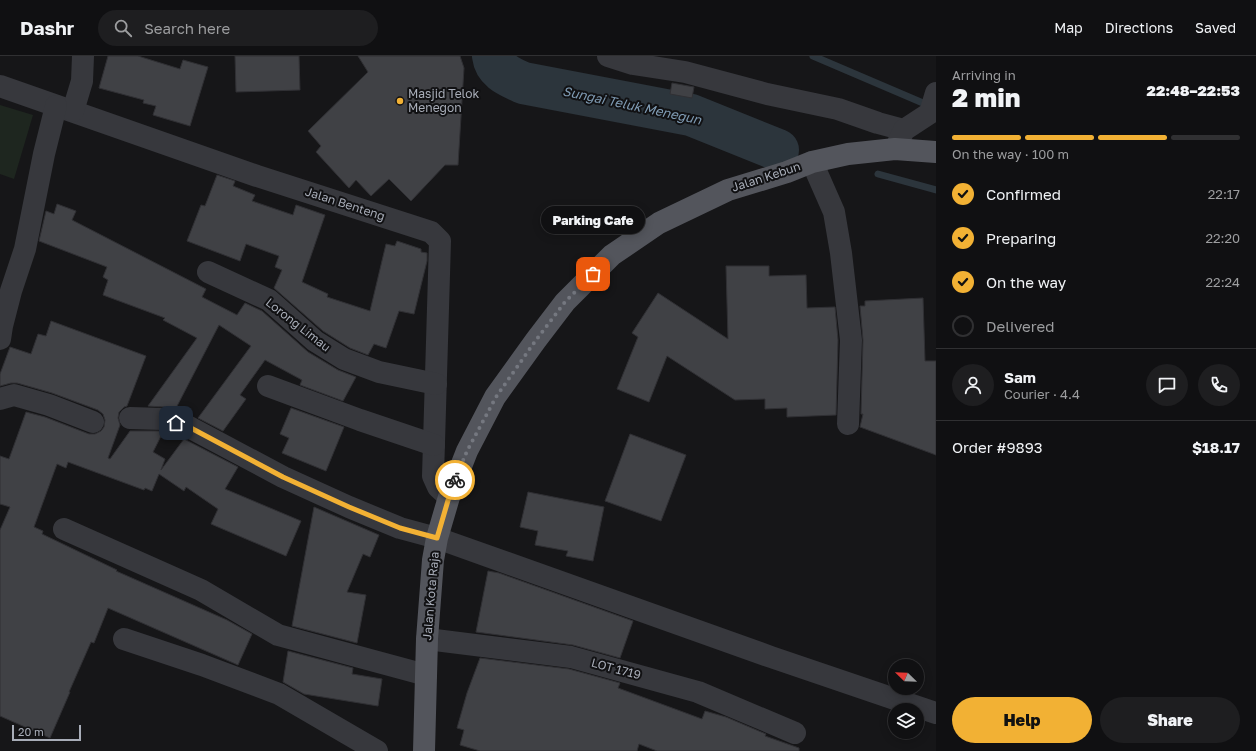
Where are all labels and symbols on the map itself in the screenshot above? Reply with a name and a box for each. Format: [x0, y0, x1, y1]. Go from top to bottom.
water label: Sungai Teluk Menegun [561, 82, 704, 128]
place label: Masjid Telok Menegon [408, 86, 480, 115]
marker: Masjid Telok Menegon [395, 96, 405, 106]
street label: Jalan Kebun [730, 158, 802, 195]
street label: Jalan Benteng [303, 184, 387, 224]
callout: Parking Cafe [541, 206, 645, 234]
pin [576, 257, 610, 291]
street label: Lorong Limau [263, 295, 334, 355]
pin [159, 406, 193, 440]
courier [435, 460, 475, 500]
street label: Jalan Kota Raja [419, 551, 442, 641]
street label: LOT 1719 [590, 655, 643, 682]
north arrow [888, 659, 924, 695]
scale bar [12, 723, 81, 742]

